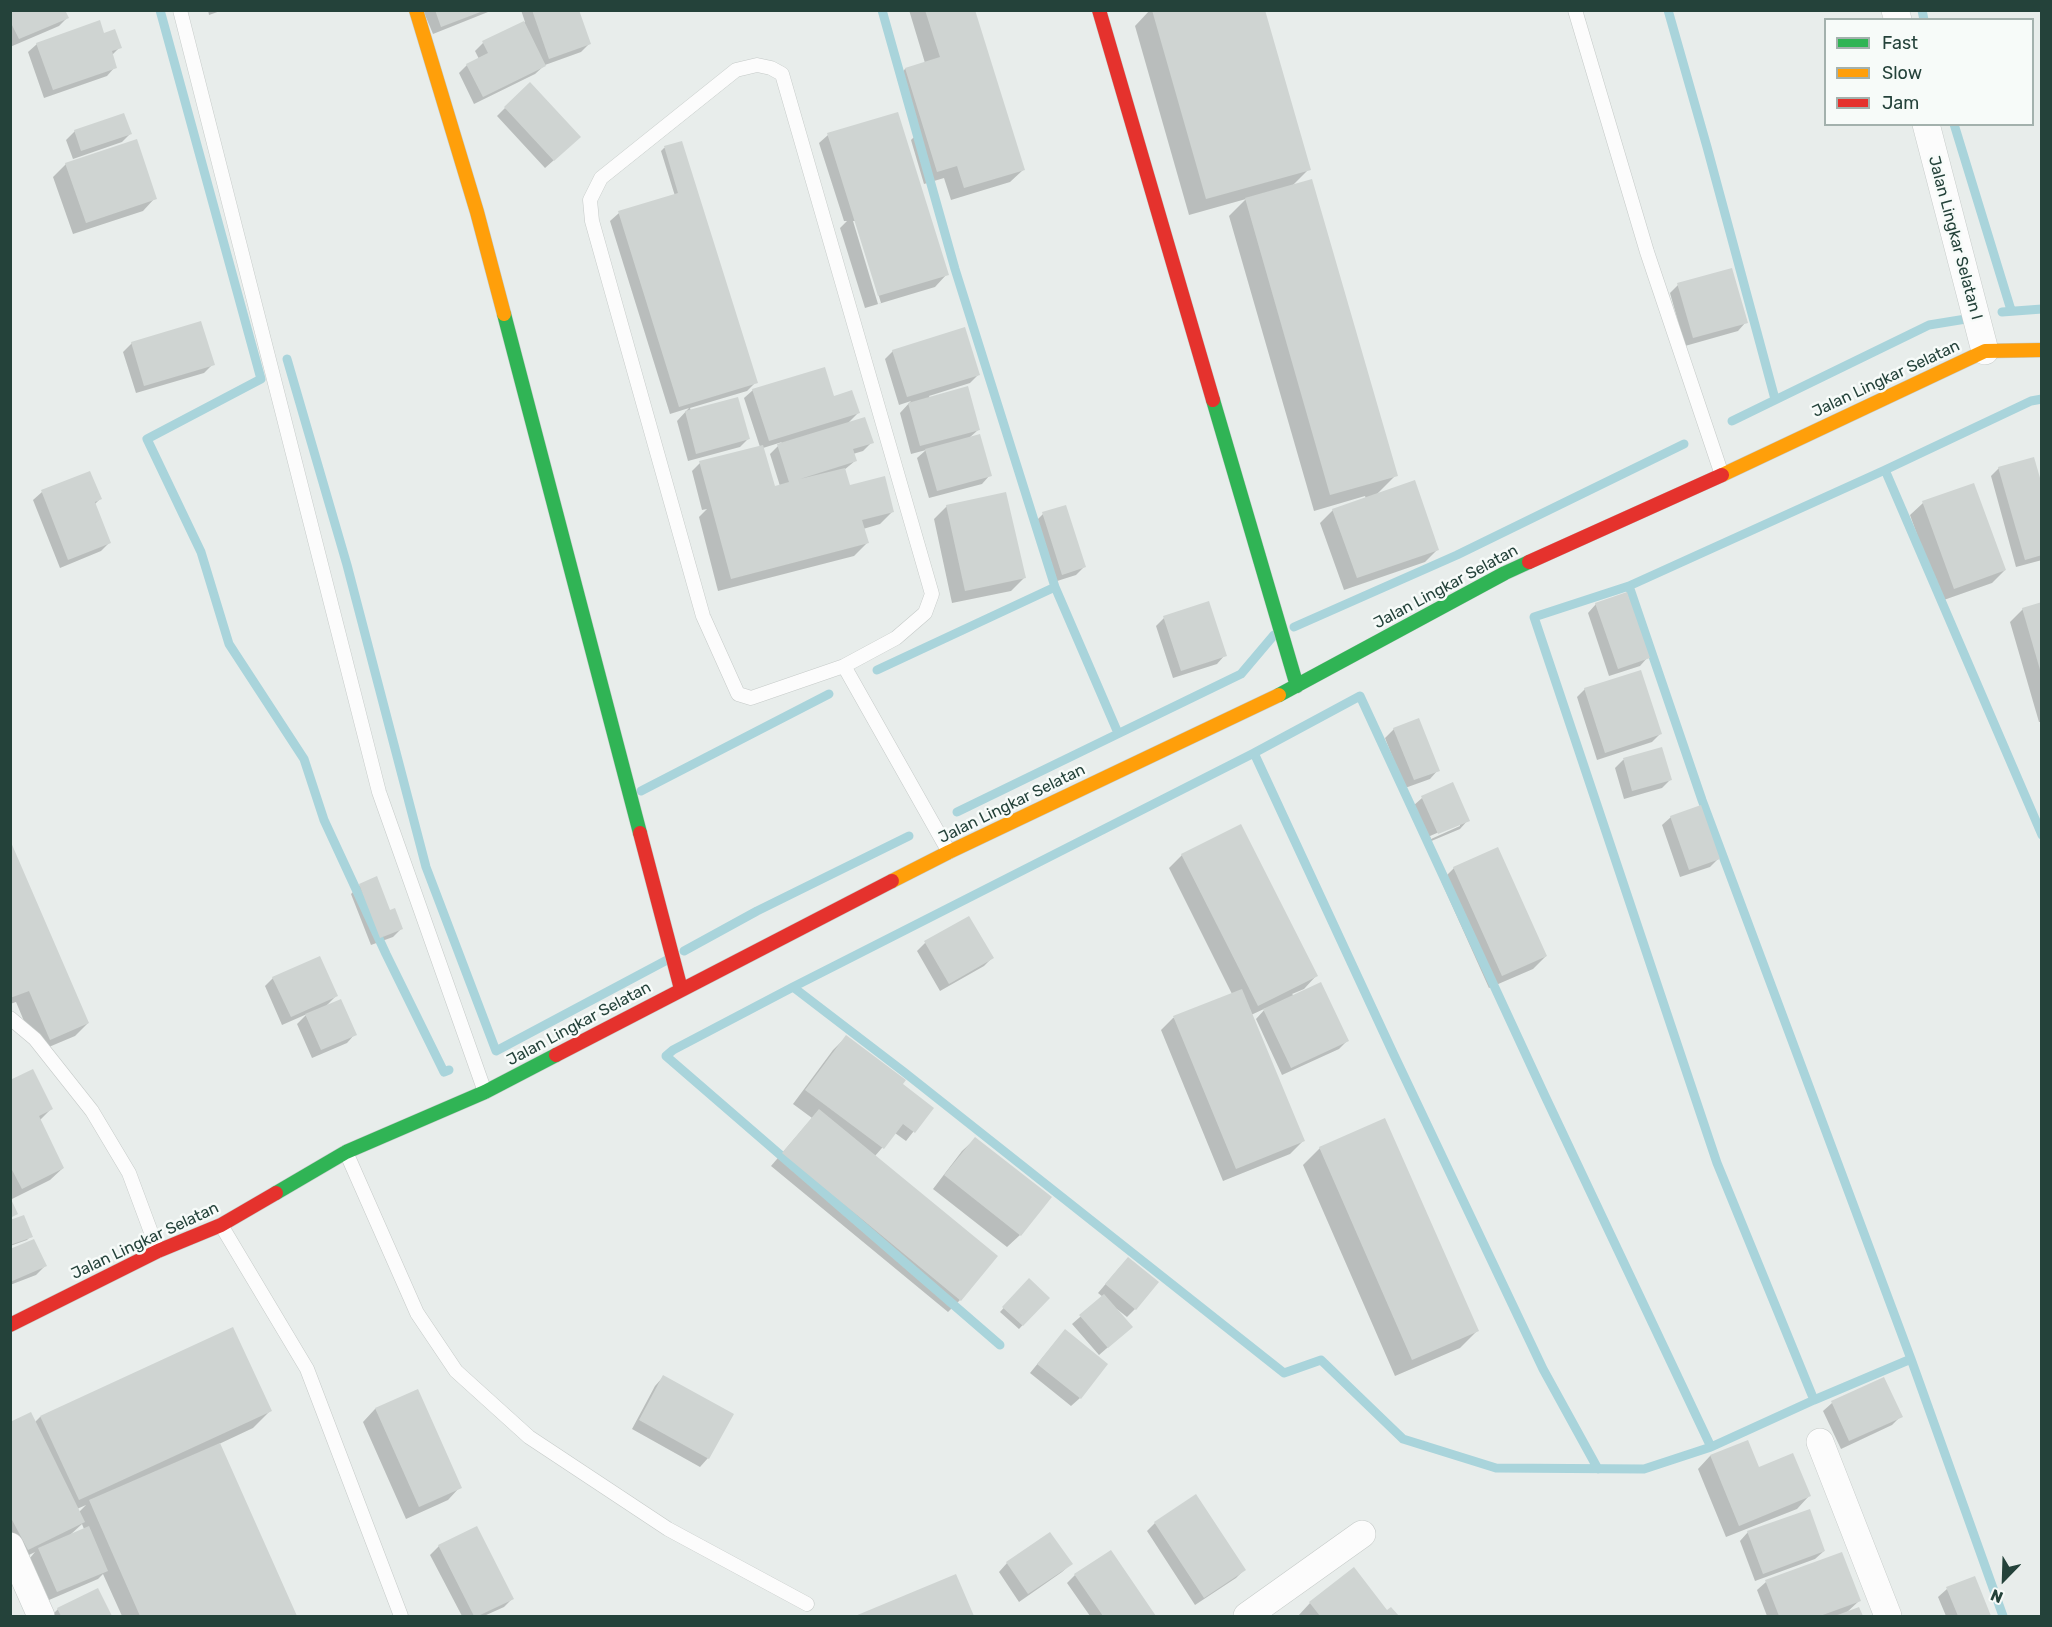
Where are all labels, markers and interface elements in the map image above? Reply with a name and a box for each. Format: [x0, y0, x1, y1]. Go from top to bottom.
legend [1824, 18, 2034, 126]
text: Fast [1882, 32, 1918, 54]
text: Slow [1882, 62, 1922, 84]
text: Jam [1882, 92, 1919, 114]
street label: Jalan Lingkar Selatan I [1924, 154, 1986, 322]
street label: Jalan Lingkar Selatan [1809, 336, 1963, 422]
street label: Jalan Lingkar Selatan [1371, 541, 1521, 633]
street label: Jalan Lingkar Selatan [936, 760, 1088, 848]
street label: Jalan Lingkar Selatan [504, 978, 654, 1070]
street label: Jalan Lingkar Selatan [68, 1198, 222, 1284]
north arrow [1974, 1549, 2034, 1609]
text: N [1988, 1585, 2006, 1607]

